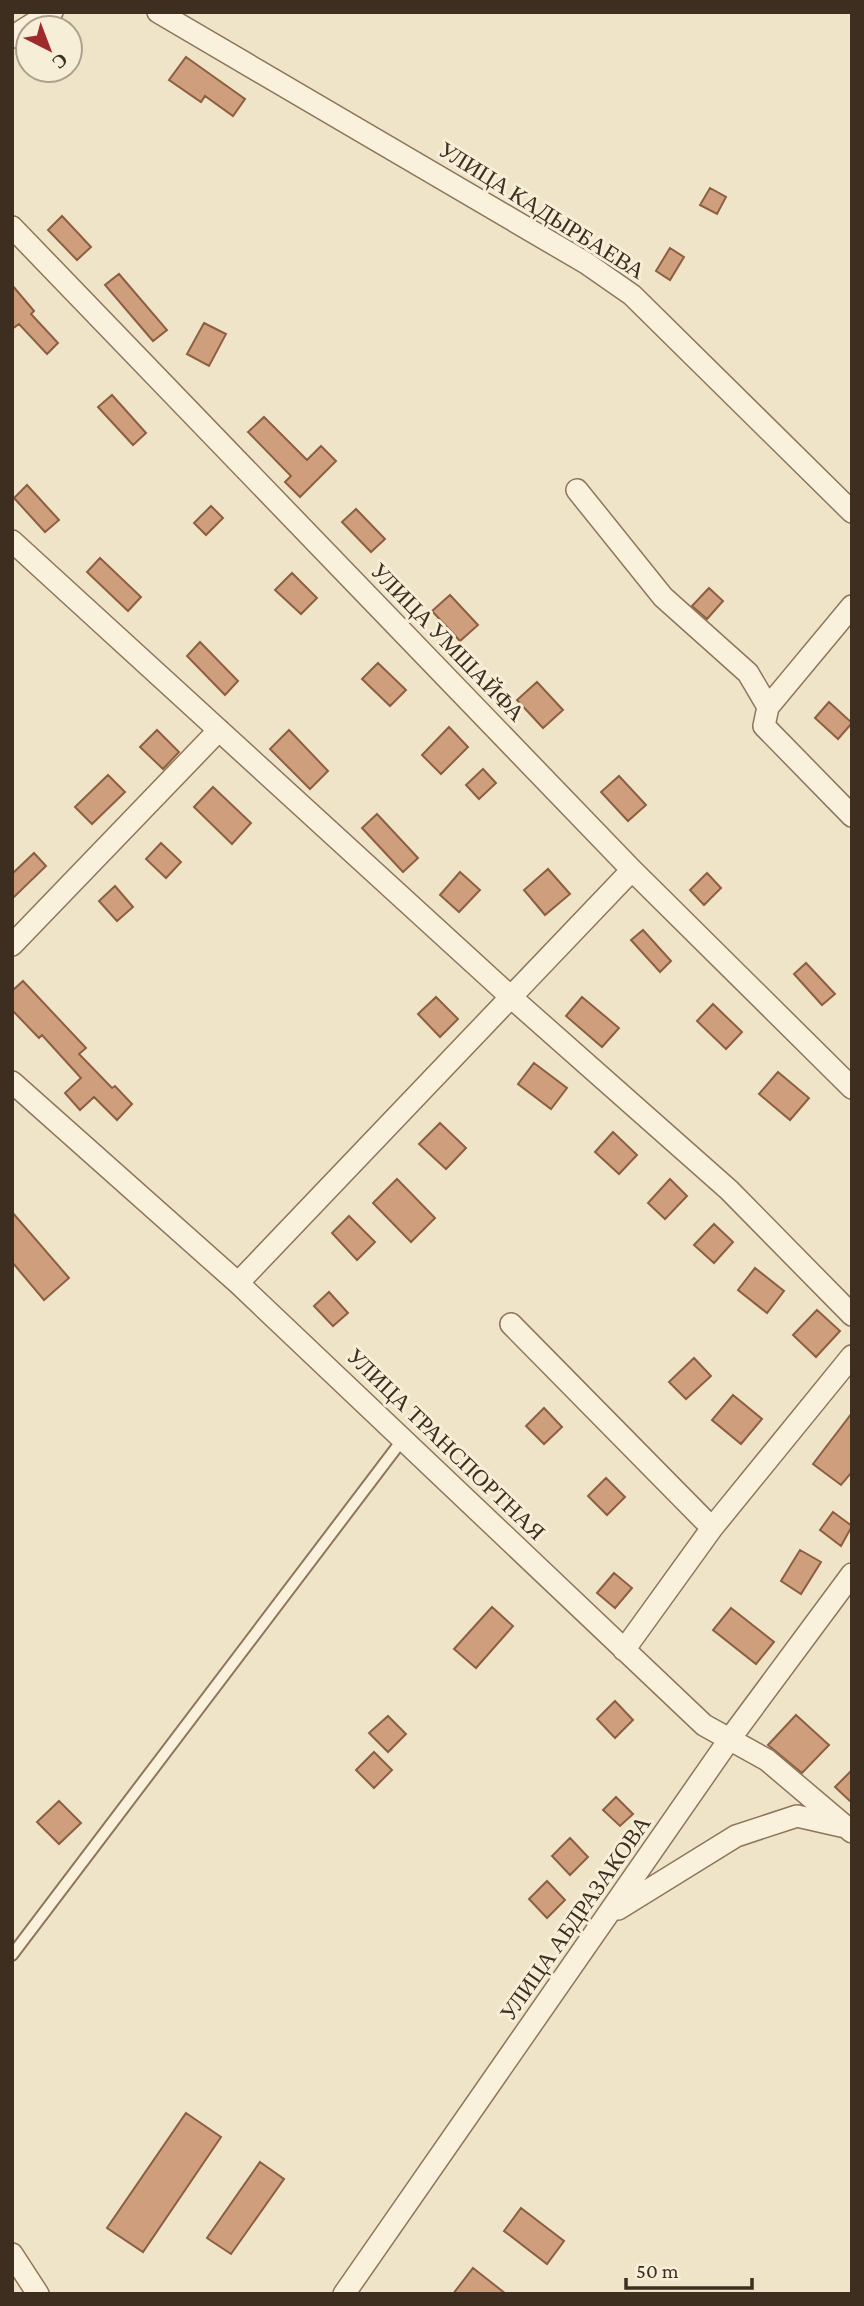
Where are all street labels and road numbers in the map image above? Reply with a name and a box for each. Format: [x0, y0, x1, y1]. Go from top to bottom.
street label: УЛИЦА КАДЫРБАЕВА [434, 136, 650, 284]
street label: УЛИЦА УМШАЙФА [366, 557, 531, 727]
street label: УЛИЦА ТРАНСПОРТНАЯ [342, 1343, 550, 1545]
street label: УЛИЦА АБДРАЗАКОВА [494, 1810, 656, 2025]

